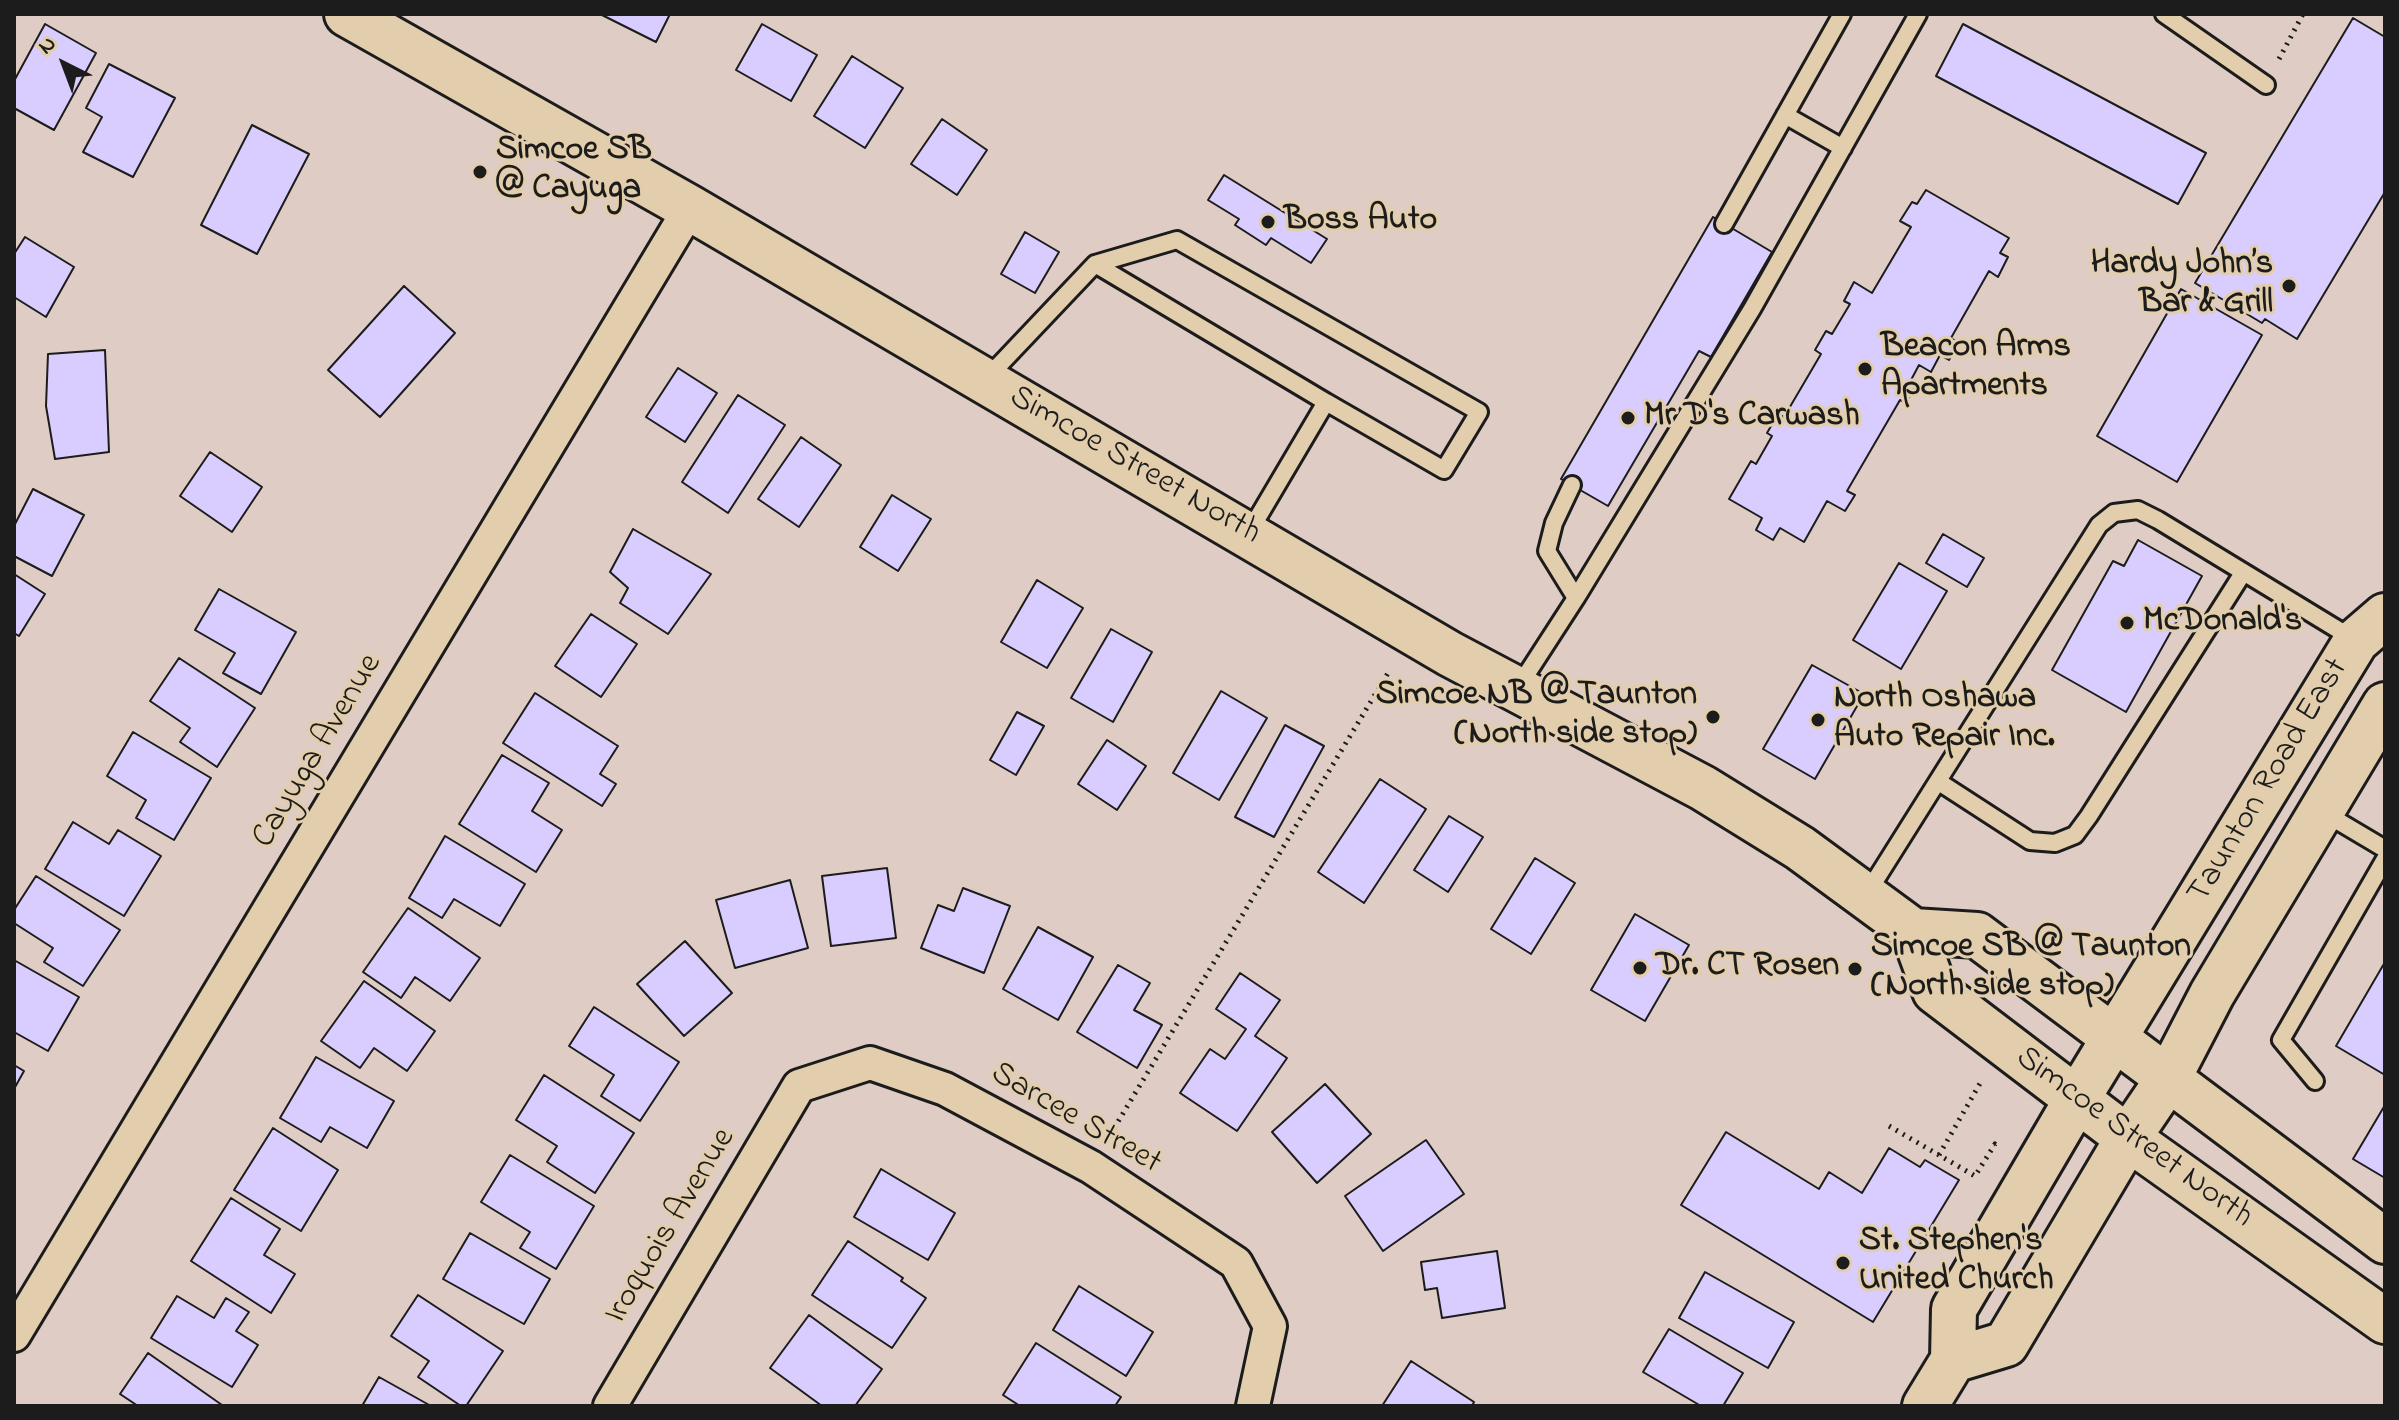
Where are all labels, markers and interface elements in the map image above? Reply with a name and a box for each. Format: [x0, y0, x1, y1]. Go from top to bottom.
north arrow [24, 24, 104, 104]
text: N [32, 29, 64, 63]
place label: Simcoe SB @ Cayuga [496, 132, 652, 212]
marker: Simcoe SB @ Cayuga [471, 163, 489, 181]
place label: Boss Auto [1284, 202, 1437, 242]
marker: Boss Auto [1259, 213, 1277, 231]
place label: Hardy John’s Bar & Grill [2091, 246, 2273, 326]
marker: Hardy John’s Bar & Grill [2280, 277, 2298, 295]
place label: Beacon Arms Apartments [1881, 329, 2071, 408]
marker: Beacon Arms Apartments [1856, 360, 1874, 378]
street label: Simcoe Street North [1001, 378, 1267, 556]
place label: Mr D's Carwash [1644, 398, 1860, 438]
marker: Mr D's Carwash [1619, 409, 1637, 427]
place label: McDonald's [2143, 603, 2302, 643]
marker: McDonald's [2118, 614, 2136, 632]
street label: Cayuga Avenue [245, 648, 393, 856]
street label: Taunton Road East [2181, 652, 2359, 912]
place label: Simcoe NB @ Taunton (North side stop) [1376, 677, 1697, 756]
place label: North Oshawa Auto Repair Inc. [1834, 680, 2055, 760]
marker: Simcoe NB @ Taunton (North side stop) [1704, 708, 1722, 726]
marker: North Oshawa Auto Repair Inc. [1809, 711, 1827, 729]
place label: Simcoe SB @ Taunton (North side stop) [1871, 929, 2191, 1008]
place label: Dr. CT Rosen [1656, 948, 1839, 988]
marker: Dr. CT Rosen [1631, 959, 1649, 977]
marker: Simcoe SB @ Taunton (North side stop) [1846, 960, 1864, 978]
street label: Simcoe Street North [2006, 1039, 2260, 1239]
street label: Sarcee Street [982, 1055, 1168, 1185]
street label: Iroquois Avenue [598, 1122, 746, 1332]
place label: St. Stephen's United Church [1859, 1223, 2054, 1302]
marker: St. Stephen's United Church [1834, 1254, 1852, 1272]

